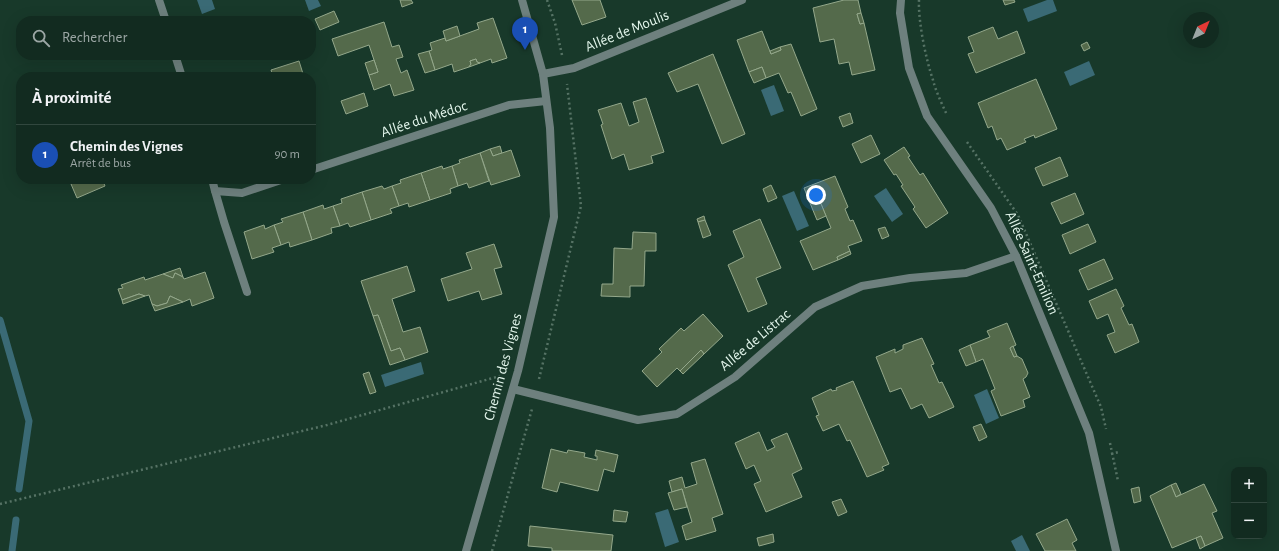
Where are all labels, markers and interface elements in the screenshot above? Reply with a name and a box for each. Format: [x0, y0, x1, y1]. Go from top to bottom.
street label: Allée de Moulis [583, 7, 671, 55]
north arrow [1183, 12, 1219, 48]
search box [16, 16, 316, 60]
pin: 1 [512, 17, 538, 50]
icon: search [30, 27, 52, 49]
text: Rechercher [62, 30, 127, 45]
text: À proximité [32, 89, 112, 106]
street label: Allée du Médoc [379, 98, 469, 140]
text: Chemin des Vignes [70, 139, 183, 154]
text: 1 [43, 148, 47, 161]
text: 90 m [274, 148, 300, 161]
text: Arrêt de bus [70, 157, 131, 170]
your location [806, 185, 826, 205]
street label: Allée Saint-Emilion [1003, 209, 1061, 317]
street label: Allée de Listrac [717, 306, 793, 374]
street label: Chemin des Vignes [481, 312, 525, 422]
map controls [1231, 467, 1267, 539]
button: + [1231, 467, 1267, 503]
button: − [1231, 503, 1267, 539]

